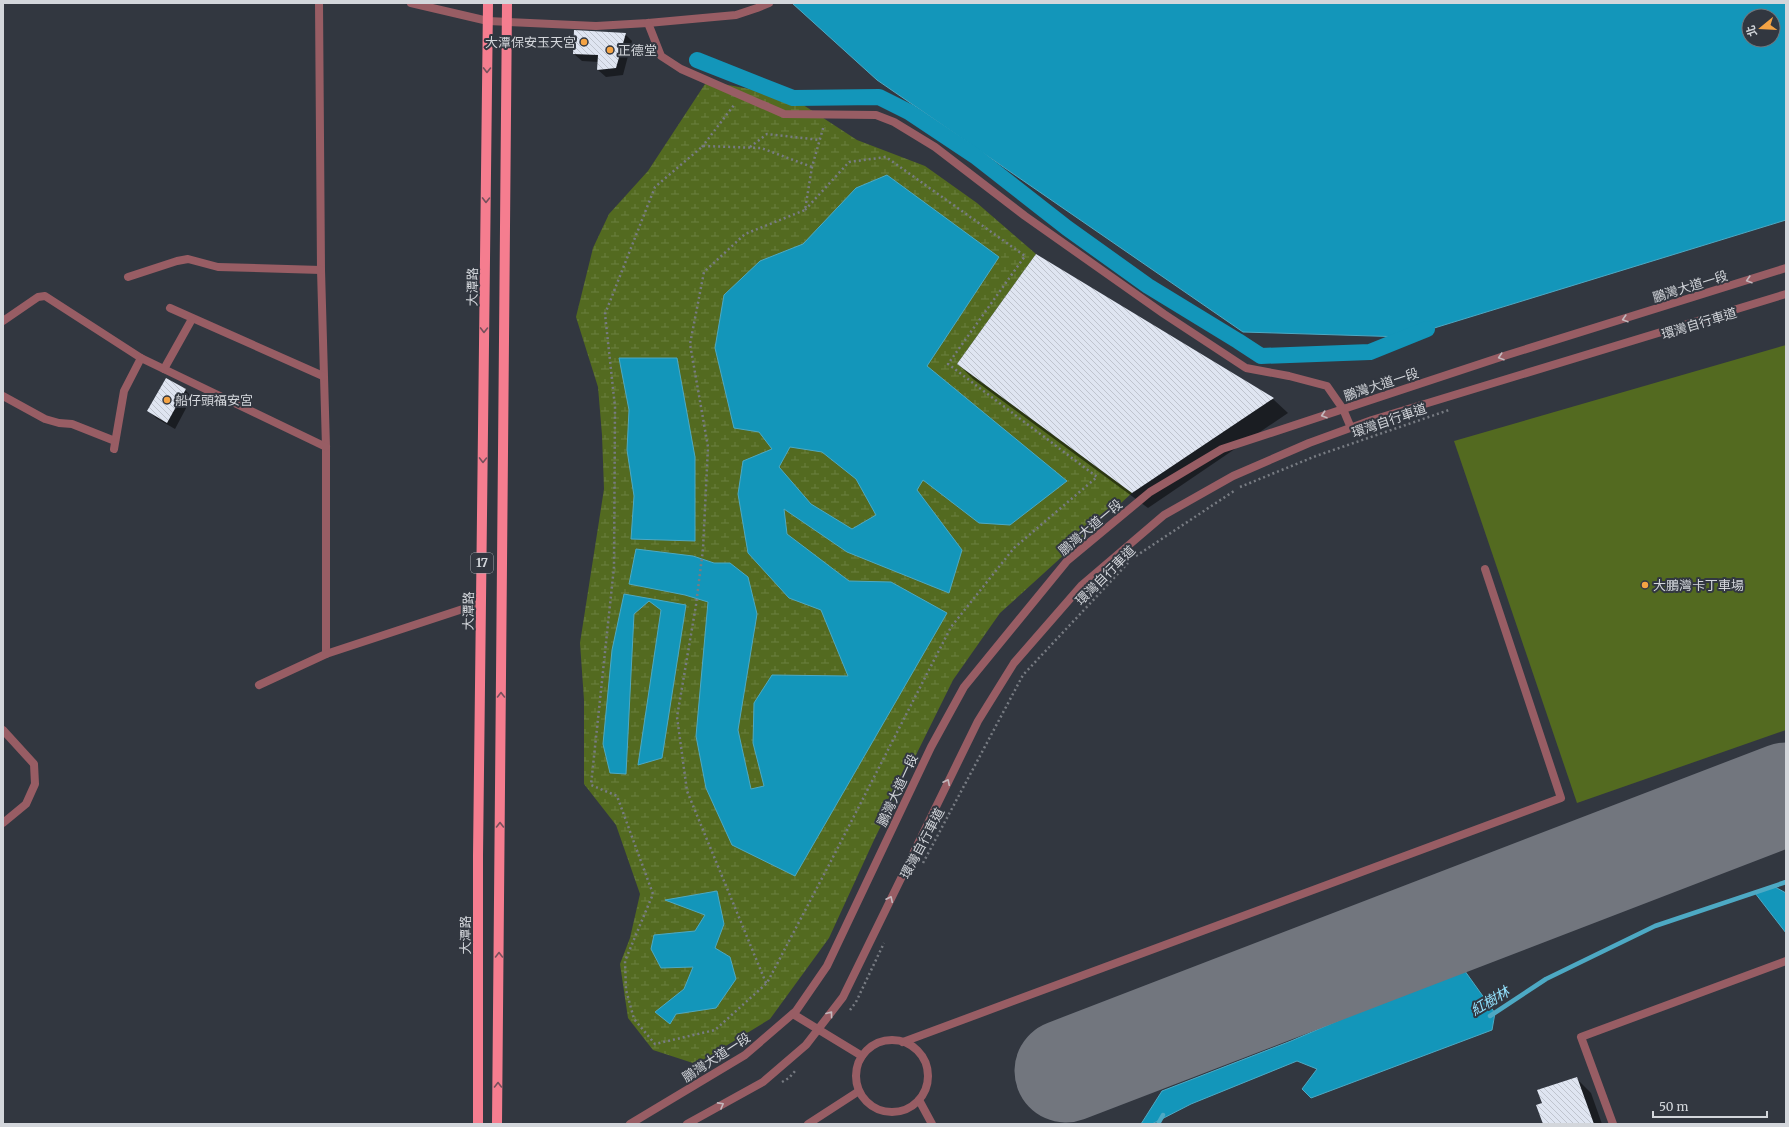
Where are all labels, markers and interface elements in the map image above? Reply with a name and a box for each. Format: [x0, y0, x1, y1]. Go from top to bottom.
north arrow [1741, 8, 1781, 48]
text: 北 [1743, 24, 1760, 38]
place label: 大潭保安玉天宮 [485, 34, 576, 51]
marker: 大潭保安玉天宮 [579, 37, 589, 47]
place label: 正德堂 [618, 42, 657, 59]
marker: 正德堂 [605, 45, 615, 55]
one-way arrow [483, 67, 491, 73]
one-way arrow [482, 197, 490, 203]
street label: 大潭路 [464, 267, 481, 307]
street label: 鵬灣大道一段 [1650, 267, 1730, 306]
one-way arrow [1745, 275, 1752, 284]
street label: 環灣自行車道 [1659, 304, 1739, 343]
one-way arrow [1621, 314, 1628, 323]
one-way arrow [480, 327, 488, 333]
one-way arrow [1497, 353, 1504, 361]
street label: 鵬灣大道一段 [1341, 364, 1421, 405]
place label: 船仔頭福安宮 [175, 392, 253, 409]
marker: 船仔頭福安宮 [162, 395, 172, 405]
street label: 環灣自行車道 [1350, 400, 1429, 441]
one-way arrow [1321, 411, 1328, 419]
one-way arrow [479, 457, 487, 463]
street label: 鵬灣大道一段 [1055, 496, 1126, 559]
street label: 環灣自行車道 [1072, 542, 1139, 609]
road number: 17 [471, 553, 493, 573]
place label: 大鵬灣卡丁車場 [1653, 577, 1744, 594]
marker: 大鵬灣卡丁車場 [1640, 580, 1650, 590]
street label: 大潭路 [460, 591, 477, 631]
one-way arrow [497, 692, 505, 698]
street label: 鵬灣大道一段 [873, 751, 922, 829]
one-way arrow [942, 779, 950, 787]
street label: 環灣自行車道 [897, 805, 948, 882]
one-way arrow [496, 822, 504, 828]
one-way arrow [885, 896, 893, 904]
street label: 大潭路 [457, 915, 474, 955]
one-way arrow [495, 952, 503, 958]
water label: 紅樹林 [1467, 981, 1514, 1020]
one-way arrow [825, 1011, 832, 1018]
street label: 鵬灣大道一段 [679, 1029, 754, 1086]
one-way arrow [494, 1082, 502, 1088]
scale bar [1653, 1093, 1767, 1119]
text: 50 m [1659, 1099, 1688, 1114]
one-way arrow [717, 1103, 724, 1110]

